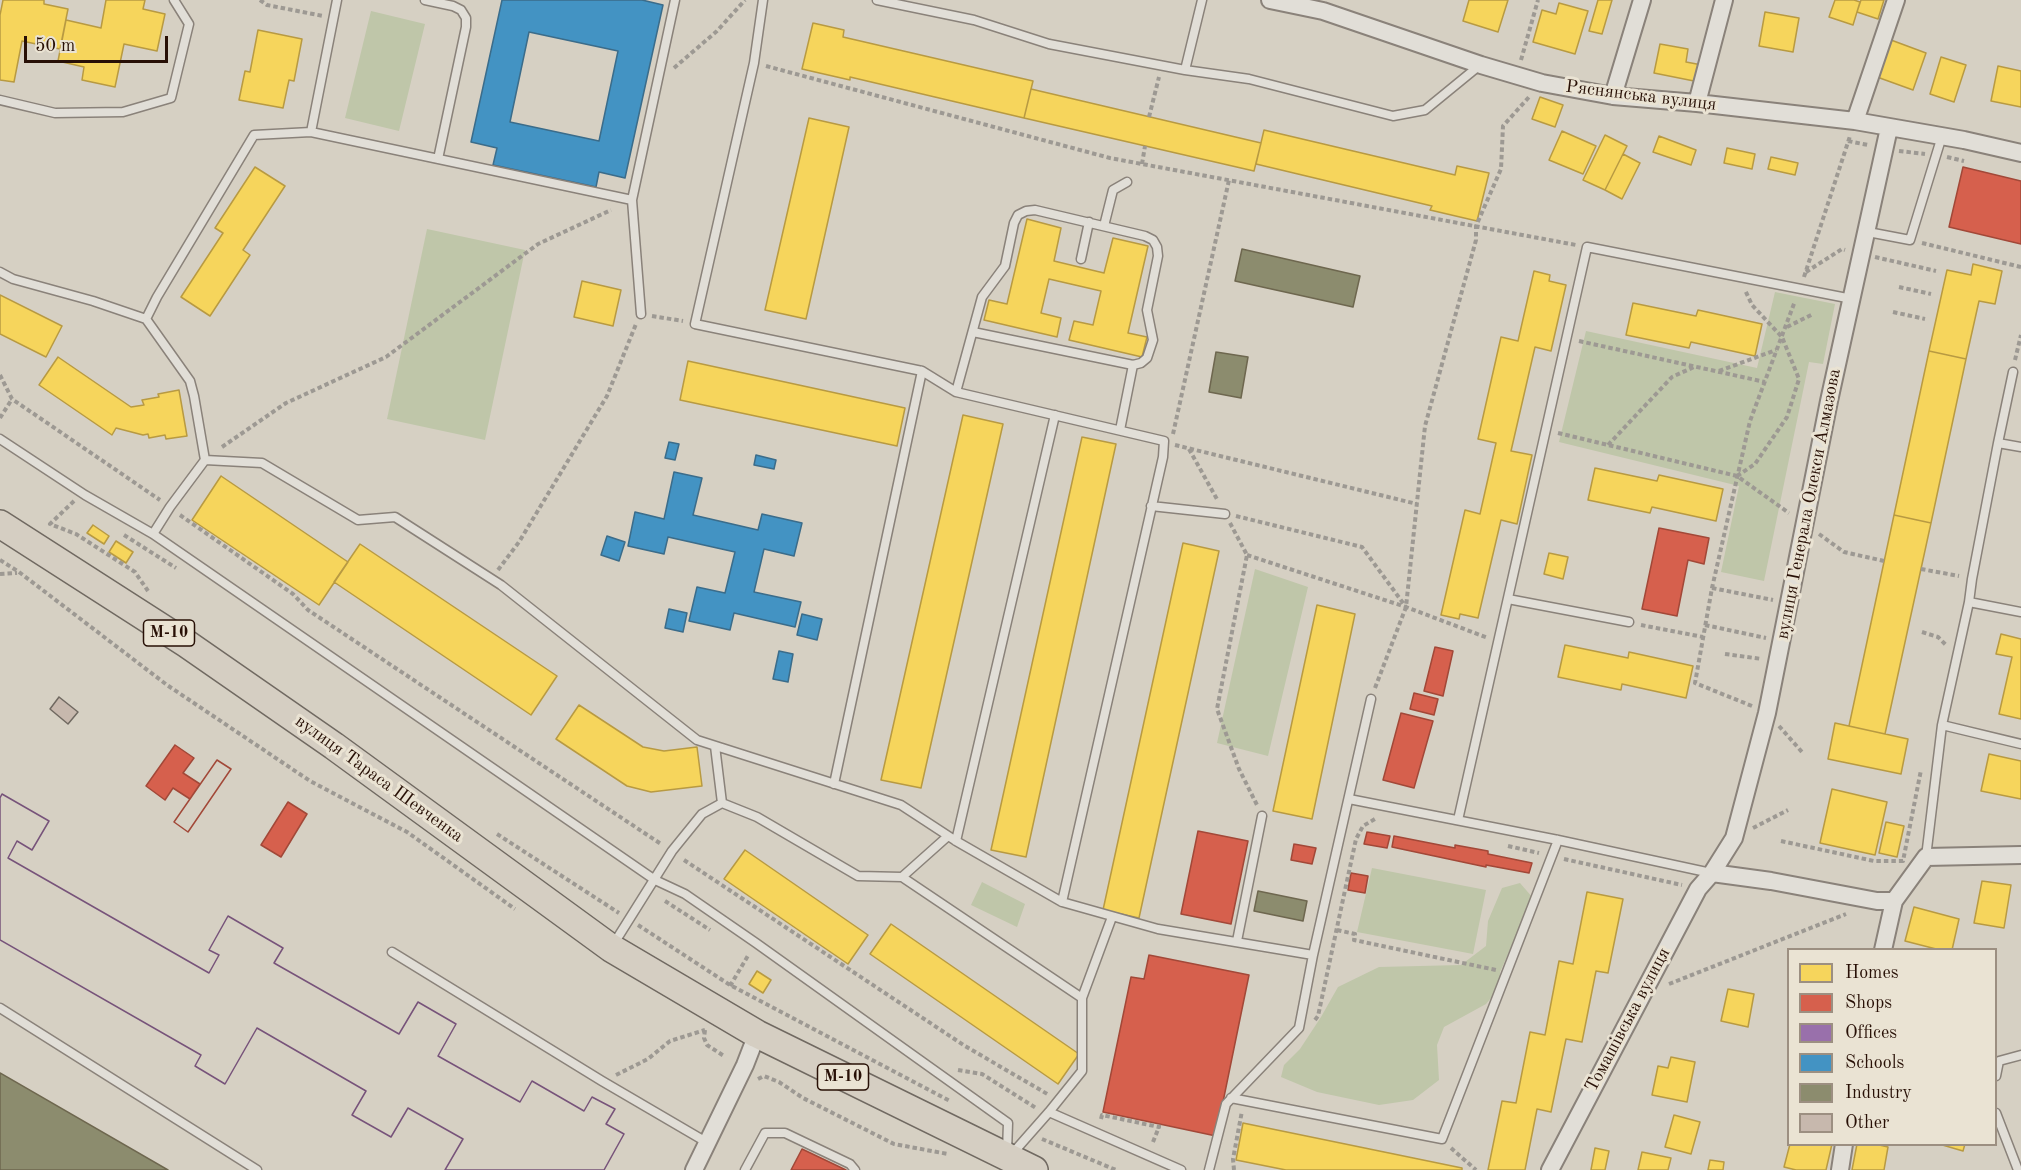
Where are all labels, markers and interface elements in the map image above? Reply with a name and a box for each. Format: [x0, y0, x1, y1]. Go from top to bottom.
scale bar [27, 24, 171, 62]
text: 50 m [35, 37, 75, 55]
street label: Ряснянська вулиця [1564, 76, 1718, 116]
street label: вулиця Генерала Олекси Алмазова [1772, 367, 1846, 641]
road number: М-10 [144, 620, 195, 646]
street label: вулиця Тараса Шевченка [291, 711, 467, 847]
street label: Томашівська вулиця [1581, 944, 1675, 1096]
legend [1787, 948, 1997, 1146]
text: Homes [1845, 964, 1899, 982]
text: Shops [1845, 994, 1892, 1012]
text: Offices [1845, 1024, 1897, 1042]
text: Schools [1845, 1054, 1904, 1072]
road number: М-10 [818, 1064, 868, 1090]
text: Industry [1845, 1084, 1912, 1102]
text: Other [1845, 1114, 1889, 1132]

